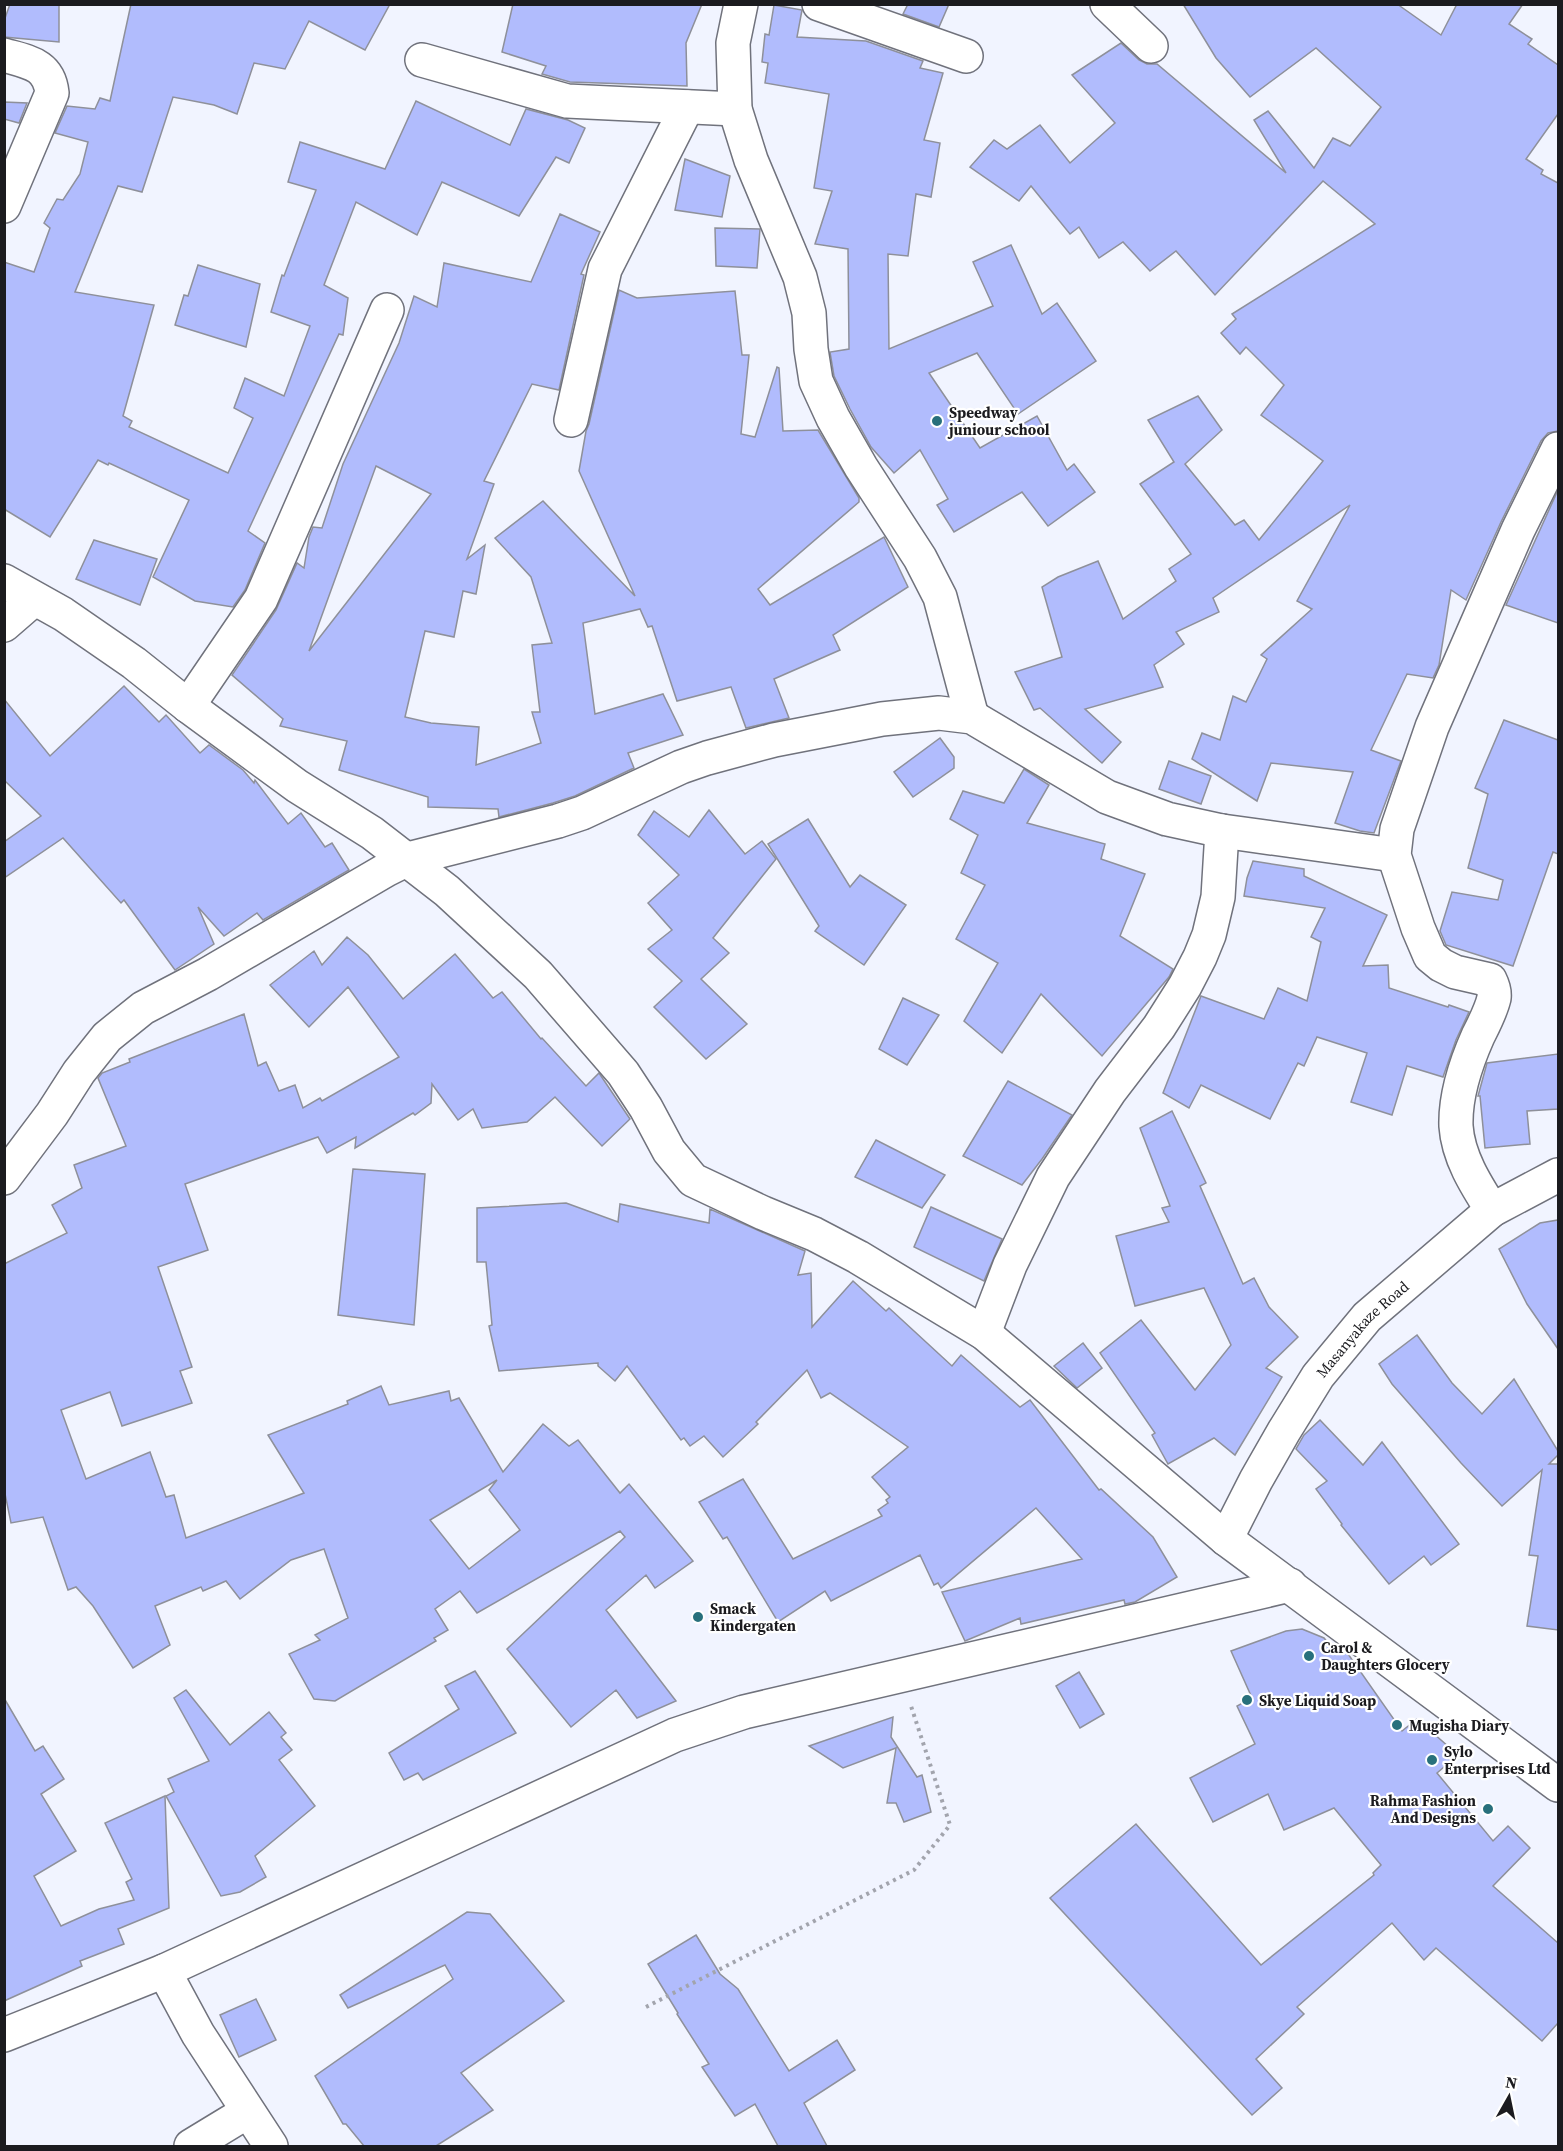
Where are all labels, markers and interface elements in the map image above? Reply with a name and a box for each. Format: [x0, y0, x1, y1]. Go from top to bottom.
place label: Speedway juniour school [947, 402, 1050, 440]
marker: Speedway juniour school [930, 414, 944, 428]
street label: Masanyakaze Road [1311, 1275, 1413, 1382]
place label: Smack Kindergaten [710, 1598, 796, 1636]
marker: Smack Kindergaten [691, 1610, 705, 1624]
place label: Carol & Daughters Glocery [1321, 1637, 1450, 1675]
marker: Carol & Daughters Glocery [1302, 1649, 1316, 1663]
place label: Skye Liquid Soap [1259, 1690, 1376, 1711]
marker: Skye Liquid Soap [1240, 1693, 1254, 1707]
place label: Mugisha Diary [1409, 1715, 1509, 1736]
marker: Mugisha Diary [1390, 1718, 1404, 1732]
place label: Sylo Enterprises Ltd [1444, 1741, 1551, 1779]
marker: Sylo Enterprises Ltd [1425, 1753, 1439, 1767]
place label: Rahma Fashion And Designs [1370, 1790, 1476, 1828]
marker: Rahma Fashion And Designs [1481, 1802, 1495, 1816]
north arrow [1479, 2067, 1539, 2127]
text: N [1504, 2070, 1519, 2094]

